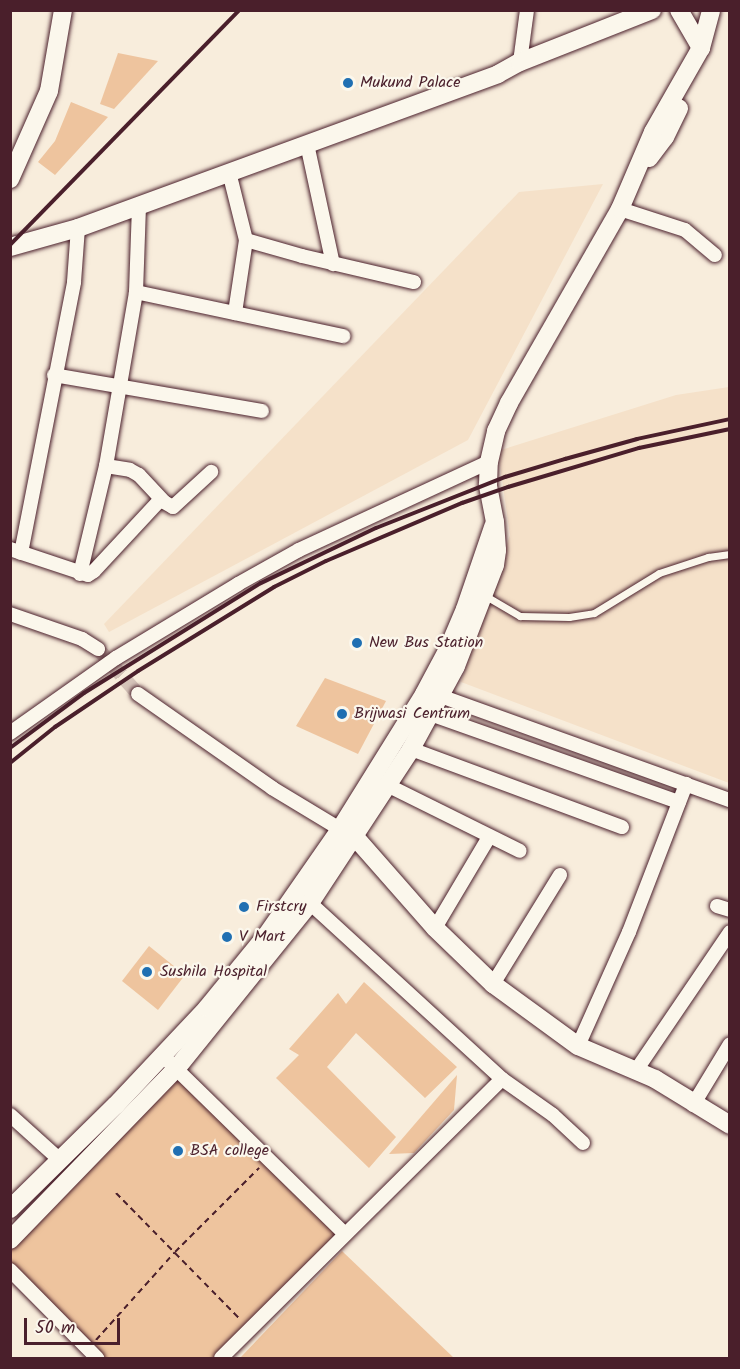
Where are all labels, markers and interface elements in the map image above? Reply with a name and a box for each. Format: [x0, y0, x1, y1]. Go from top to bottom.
place label: Mukund Palace [360, 73, 460, 93]
marker: Mukund Palace [341, 76, 355, 90]
place label: New Bus Station [369, 633, 483, 653]
marker: New Bus Station [350, 636, 364, 650]
place label: Brijwasi Centrum [354, 704, 470, 724]
marker: Brijwasi Centrum [335, 707, 349, 721]
place label: Firstcry [256, 897, 306, 917]
marker: Firstcry [237, 900, 251, 914]
place label: V Mart [239, 927, 286, 947]
marker: V Mart [220, 930, 234, 944]
place label: Sushila Hospital [160, 962, 267, 982]
marker: Sushila Hospital [138, 963, 156, 981]
place label: BSA college [190, 1141, 269, 1161]
marker: BSA college [171, 1144, 185, 1158]
scale bar [27, 1306, 123, 1344]
text: 50 m [35, 1314, 75, 1343]

